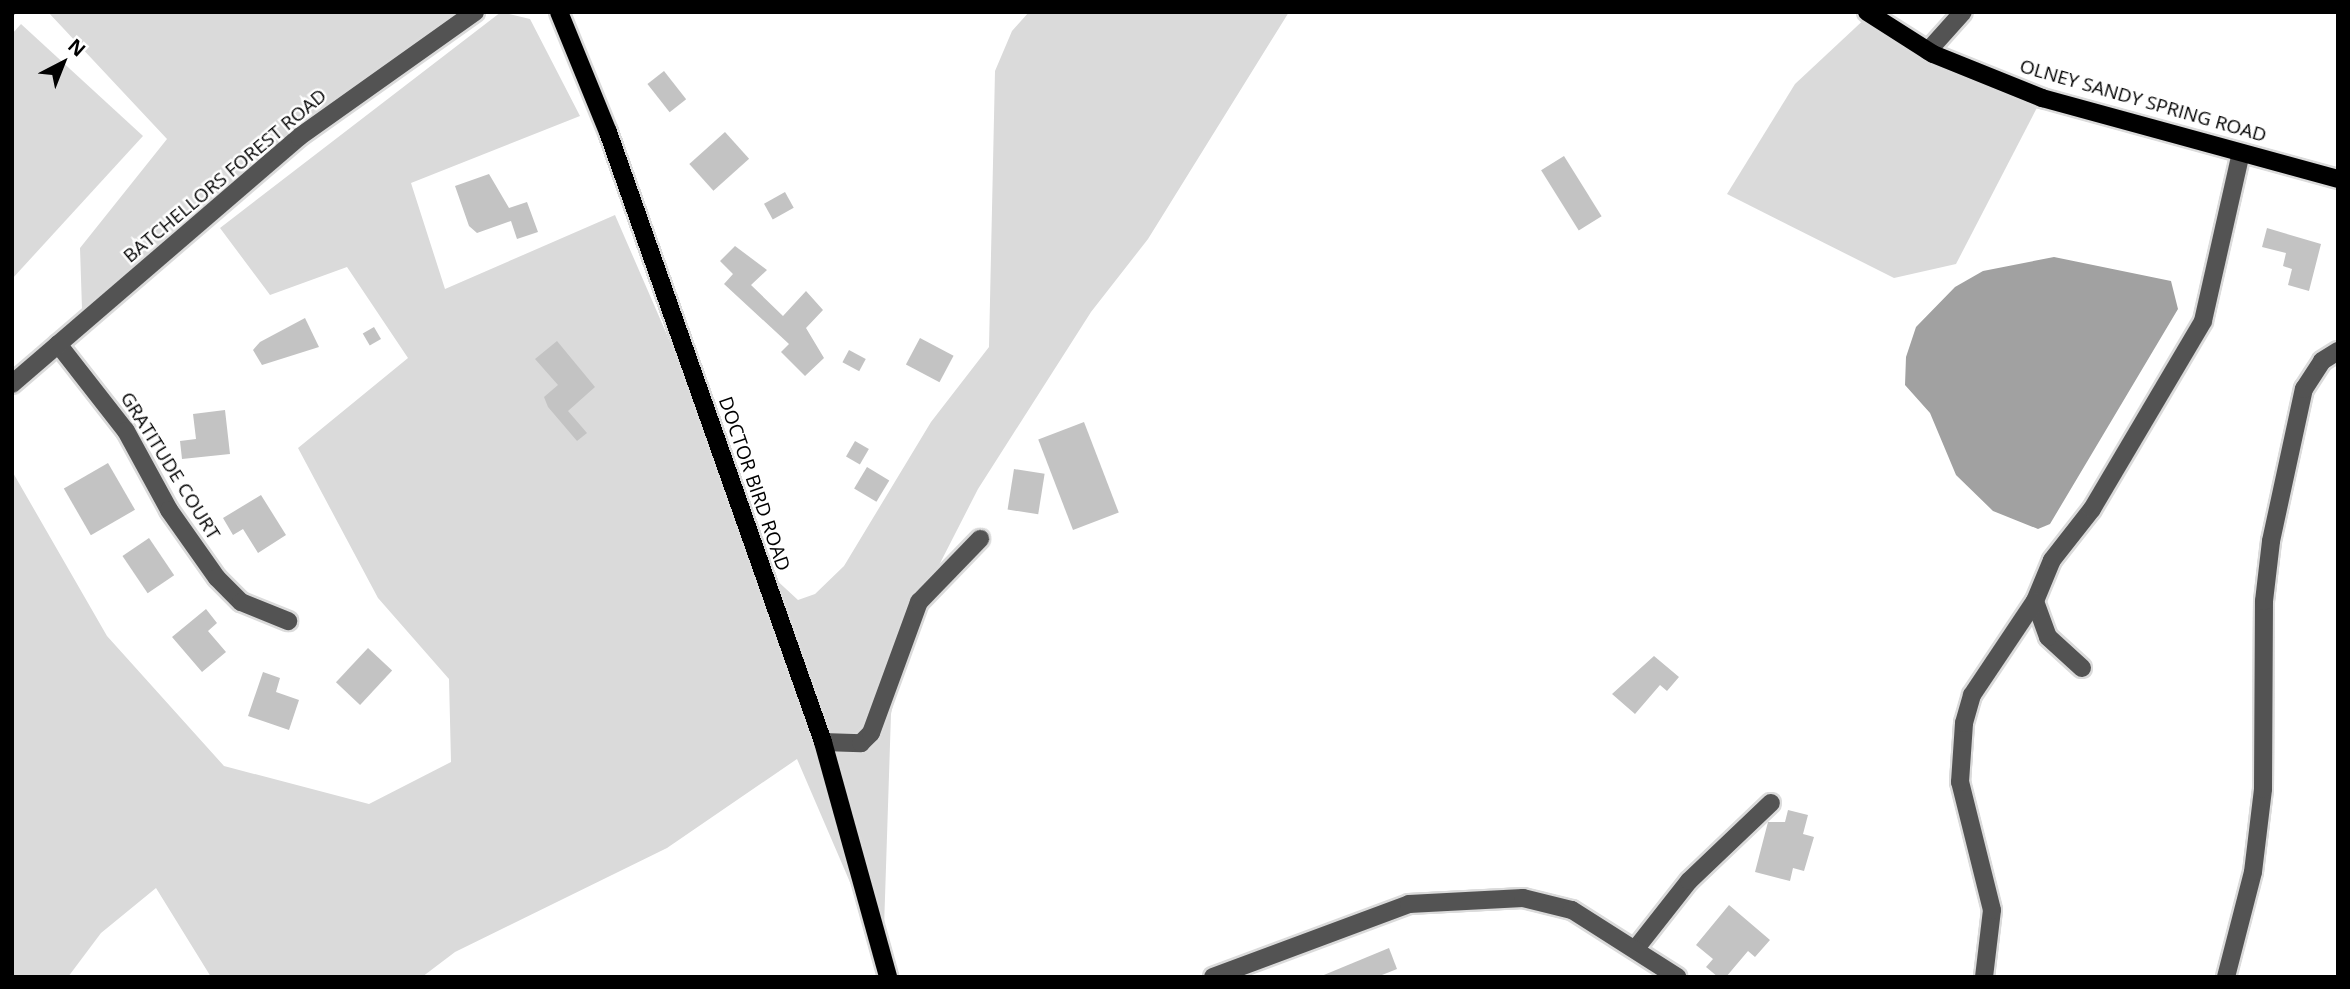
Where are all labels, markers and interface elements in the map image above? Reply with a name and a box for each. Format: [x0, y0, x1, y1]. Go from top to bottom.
north arrow [28, 28, 98, 98]
text: N [63, 33, 91, 62]
street label: OLNEY SANDY SPRING ROAD [2017, 55, 2269, 147]
street label: BATCHELLORS FOREST ROAD [119, 84, 331, 268]
street label: GRATITUDE COURT [115, 388, 225, 544]
street label: DOCTOR BIRD ROAD [713, 394, 795, 574]

